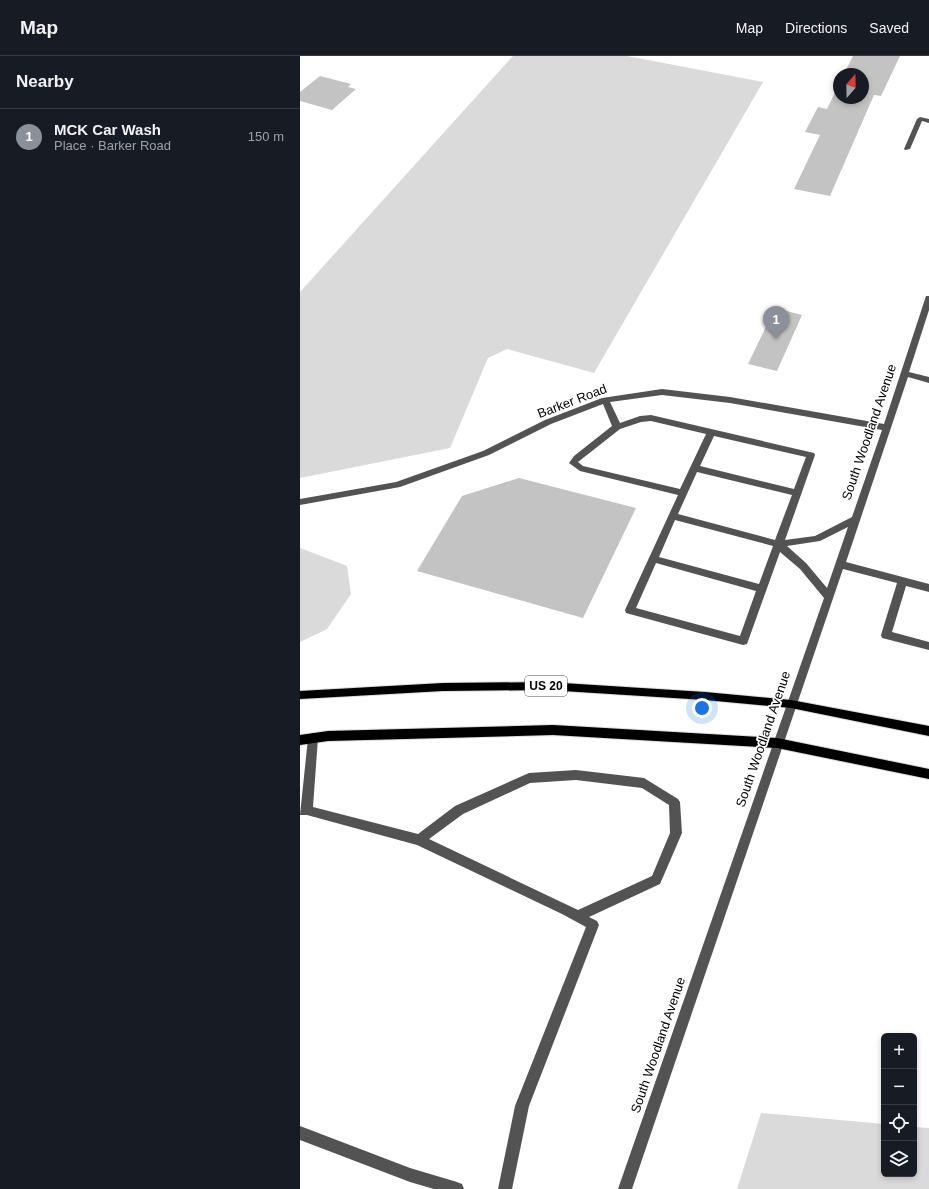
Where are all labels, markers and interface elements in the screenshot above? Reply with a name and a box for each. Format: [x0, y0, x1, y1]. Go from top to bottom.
text: Map [20, 17, 58, 38]
text: Map [736, 20, 763, 36]
text: Directions [785, 20, 847, 36]
text: Saved [869, 20, 909, 36]
north arrow [833, 68, 869, 104]
text: Nearby [16, 72, 74, 91]
text: MCK Car Wash [54, 121, 161, 138]
text: 1 [25, 129, 33, 144]
text: 150 m [248, 129, 284, 144]
text: Place · Barker Road [54, 138, 171, 153]
pin: 1 [763, 306, 789, 339]
street label: South Woodland Avenue [839, 362, 899, 502]
street label: Barker Road [535, 381, 609, 421]
street label: South Woodland Avenue [733, 669, 793, 809]
road number: US 20 [525, 676, 567, 696]
your location [692, 698, 712, 718]
street label: South Woodland Avenue [628, 975, 688, 1115]
map controls [881, 1033, 917, 1177]
button: + [881, 1033, 917, 1069]
button: − [881, 1069, 917, 1105]
button: locate [881, 1105, 917, 1141]
button: layers [881, 1141, 917, 1177]

